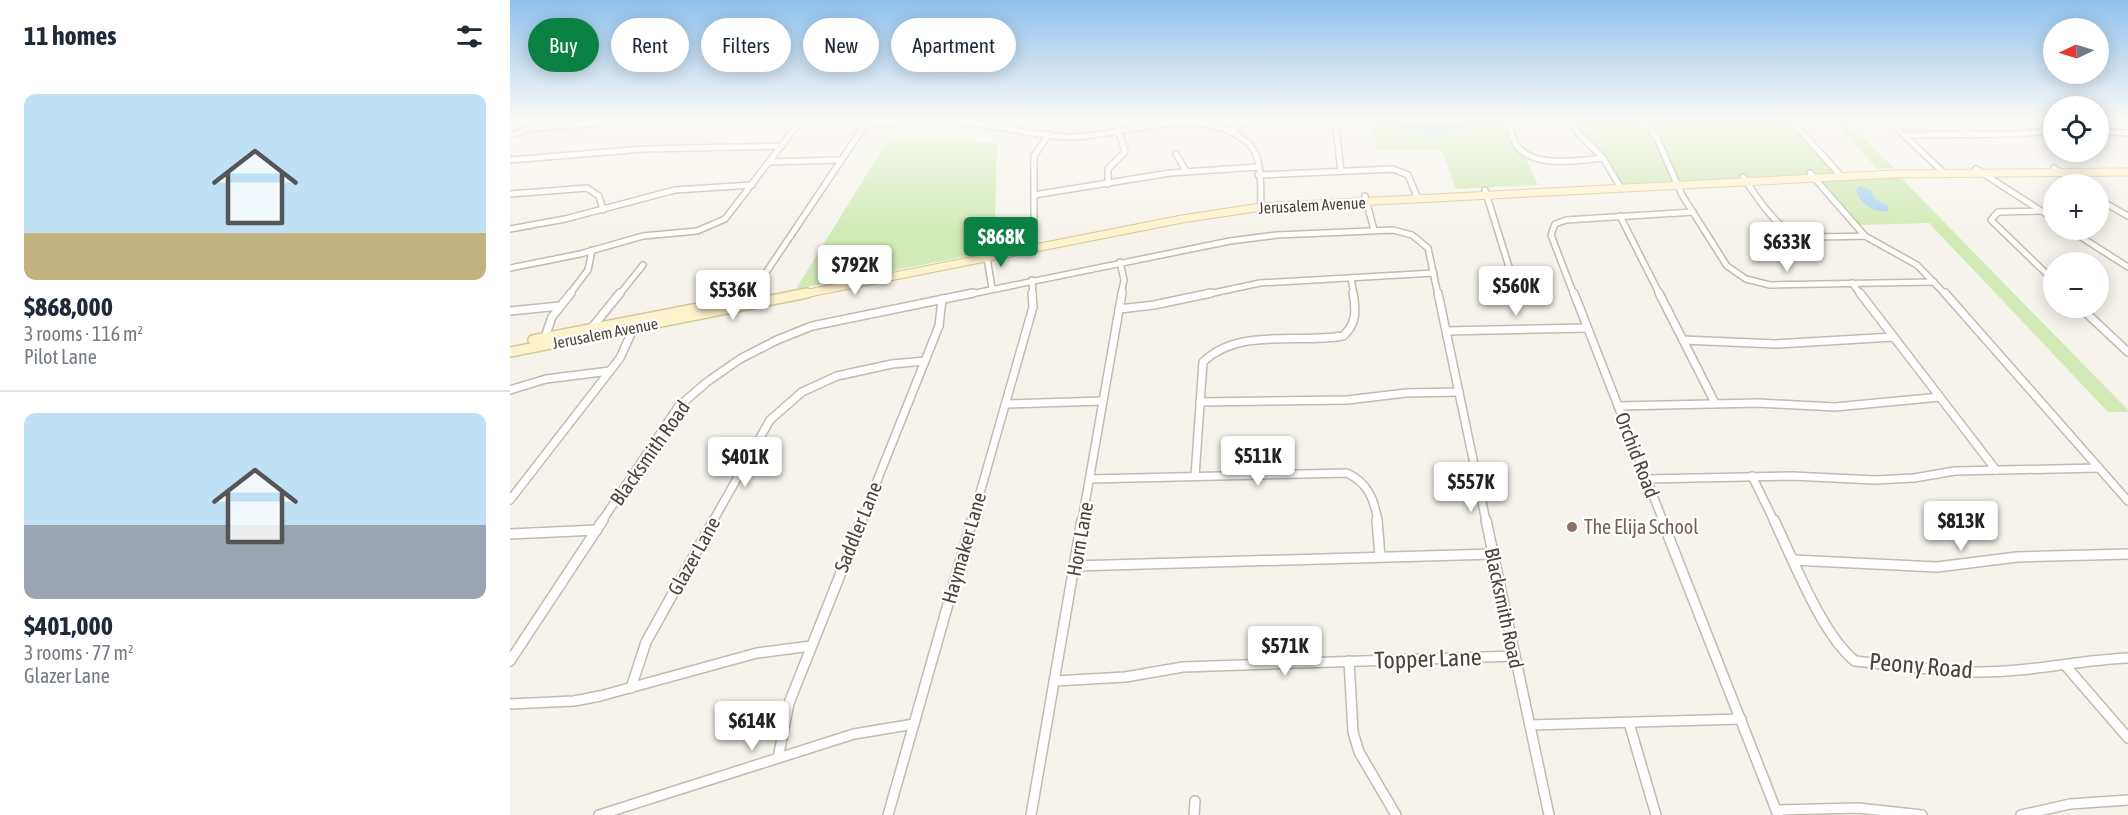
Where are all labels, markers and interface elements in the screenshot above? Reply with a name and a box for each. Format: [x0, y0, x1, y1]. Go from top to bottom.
chip: Buy [528, 18, 599, 72]
chip: Rent [611, 18, 689, 72]
chip: Filters [701, 18, 791, 72]
chip: New [803, 18, 879, 72]
chip: Apartment [891, 18, 1016, 72]
north arrow [2043, 18, 2109, 84]
map controls [2043, 18, 2109, 318]
icon: filters [453, 20, 486, 53]
text: 11 homes [24, 21, 117, 51]
button: locate [2043, 96, 2109, 162]
icon: home [201, 133, 309, 241]
button: + [2043, 174, 2109, 240]
street label: Jerusalem Avenue [1258, 193, 1366, 217]
pin: $868K [959, 217, 1043, 268]
pin: $633K [1745, 222, 1829, 273]
text: $868K [978, 225, 1024, 248]
text: $633K [1764, 230, 1810, 253]
pin: $792K [813, 245, 897, 296]
button: − [2043, 252, 2109, 318]
text: $792K [832, 253, 878, 276]
pin: $560K [1474, 266, 1558, 317]
pin: $536K [691, 270, 775, 321]
text: $560K [1493, 274, 1539, 297]
text: $536K [710, 278, 756, 301]
text: $868,000 [24, 292, 113, 322]
street label: Jerusalem Avenue [551, 314, 659, 352]
text: 3 rooms · 116 m² [24, 322, 143, 345]
text: Pilot Lane [24, 345, 97, 368]
street label: Blacksmith Road [605, 396, 694, 510]
street label: Orchid Road [1611, 409, 1664, 501]
pin: $511K [1216, 436, 1300, 487]
pin: $401K [703, 437, 787, 488]
text: $511K [1235, 444, 1281, 467]
text: $401K [722, 445, 768, 468]
icon: home [201, 452, 309, 560]
pin: $557K [1429, 462, 1513, 513]
text: $557K [1448, 470, 1494, 493]
street label: Saddler Lane [829, 478, 886, 575]
street label: Haymaker Lane [937, 490, 990, 606]
street label: Horn Lane [1062, 500, 1097, 578]
pin: $813K [1919, 501, 2003, 552]
text: $813K [1938, 509, 1984, 532]
street label: Glazer Lane [663, 513, 724, 599]
place label: The Elija School [1584, 515, 1699, 538]
marker: The Elija School [1565, 520, 1579, 534]
street label: Blacksmith Road [1480, 545, 1528, 670]
text: $401,000 [24, 611, 113, 641]
pin: $571K [1243, 626, 1327, 677]
text: $571K [1262, 634, 1308, 657]
text: 3 rooms · 77 m² [24, 641, 134, 664]
street label: Topper Lane [1374, 643, 1482, 674]
street label: Peony Road [1868, 648, 1974, 683]
text: Glazer Lane [24, 664, 110, 687]
pin: $614K [710, 701, 794, 752]
text: $614K [729, 709, 775, 732]

